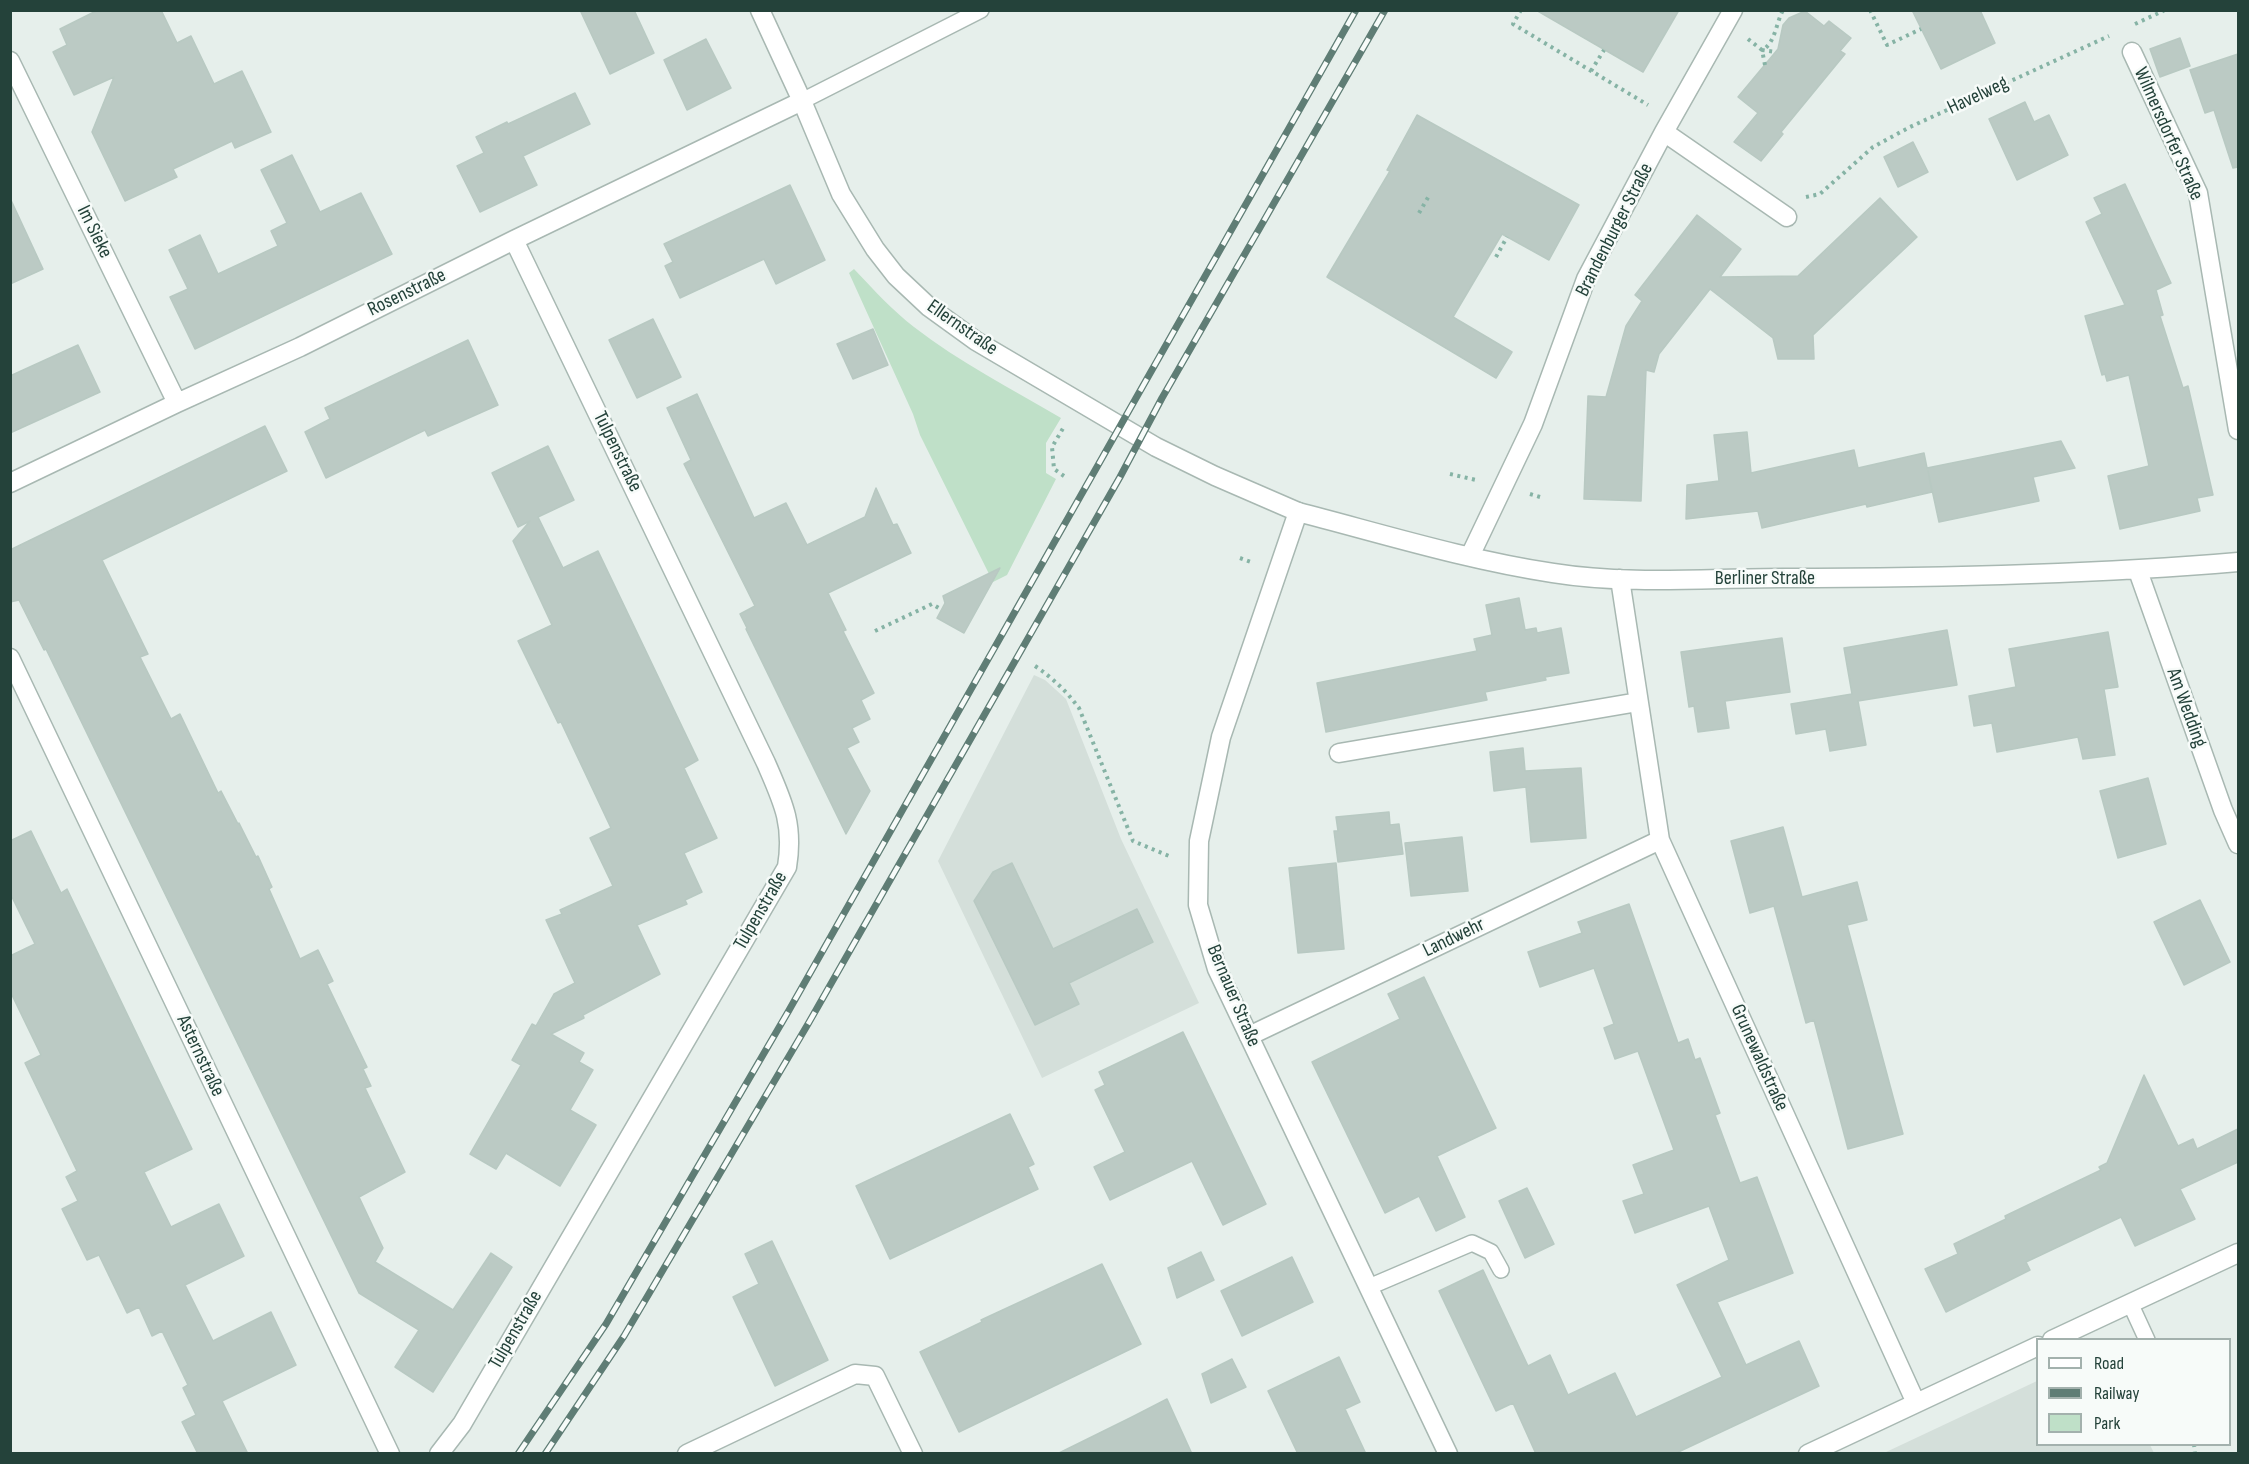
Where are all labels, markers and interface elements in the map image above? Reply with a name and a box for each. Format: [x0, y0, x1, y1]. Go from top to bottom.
street label: Wilmersdorfer Straße [2128, 64, 2208, 204]
street label: Havelweg [1944, 72, 2012, 120]
street label: Brandenburger Straße [1571, 159, 1659, 301]
street label: Im Sieke [71, 202, 117, 262]
street label: Rosenstraße [364, 264, 450, 322]
street label: Ellernstraße [922, 295, 1002, 361]
street label: Tulpenstraße [587, 408, 647, 496]
street label: Berliner Straße [1715, 567, 1815, 591]
street label: Am Wedding [2161, 665, 2211, 751]
street label: Tulpenstraße [729, 868, 793, 954]
street label: Landwehr [1419, 913, 1489, 963]
street label: Bernauer Straße [1201, 941, 1265, 1051]
street label: Grunewaldstraße [1725, 1001, 1793, 1115]
street label: Asternstraße [171, 1012, 229, 1100]
street label: Tulpenstraße [484, 1287, 548, 1373]
legend [2036, 1338, 2231, 1446]
text: Road [2094, 1353, 2124, 1374]
text: Railway [2094, 1383, 2139, 1404]
text: Park [2094, 1413, 2120, 1434]

